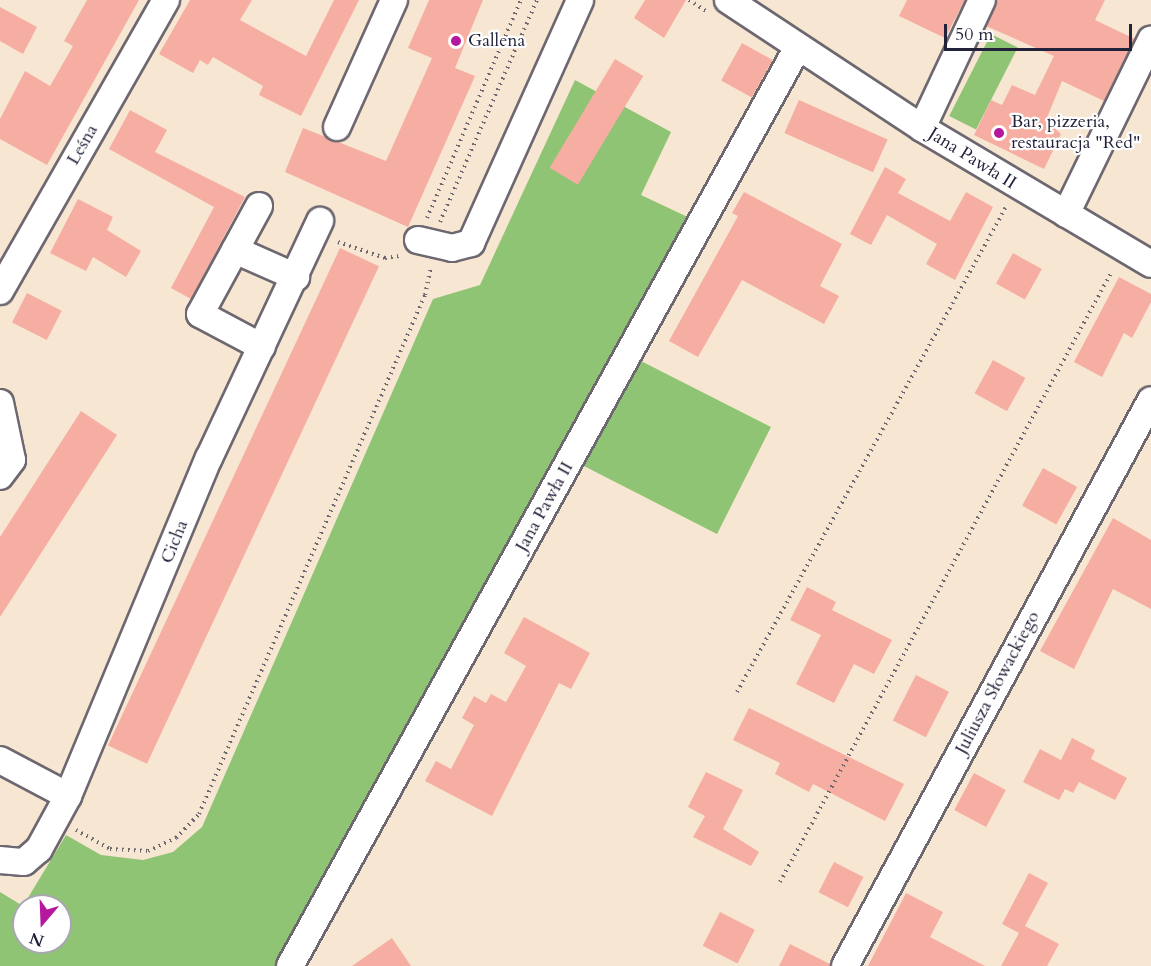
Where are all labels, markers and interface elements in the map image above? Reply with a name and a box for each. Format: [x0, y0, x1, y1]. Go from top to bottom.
scale bar [947, 12, 1134, 50]
text: 50 m [955, 22, 994, 47]
place label: Gallena [468, 30, 525, 52]
marker: Gallena [449, 34, 463, 48]
place label: Bar, pizzeria, restauracja "Red" [1011, 112, 1140, 154]
street label: Leśna [63, 121, 103, 169]
street label: Jana Pawła II [924, 123, 1020, 195]
marker: Bar, pizzeria, restauracja "Red" [992, 126, 1006, 140]
street label: Jana Pawła II [511, 458, 579, 556]
street label: Cicha [157, 517, 193, 567]
street label: Juliusza Słowackiego [951, 608, 1045, 758]
north arrow [12, 894, 72, 954]
text: N [27, 926, 47, 952]

